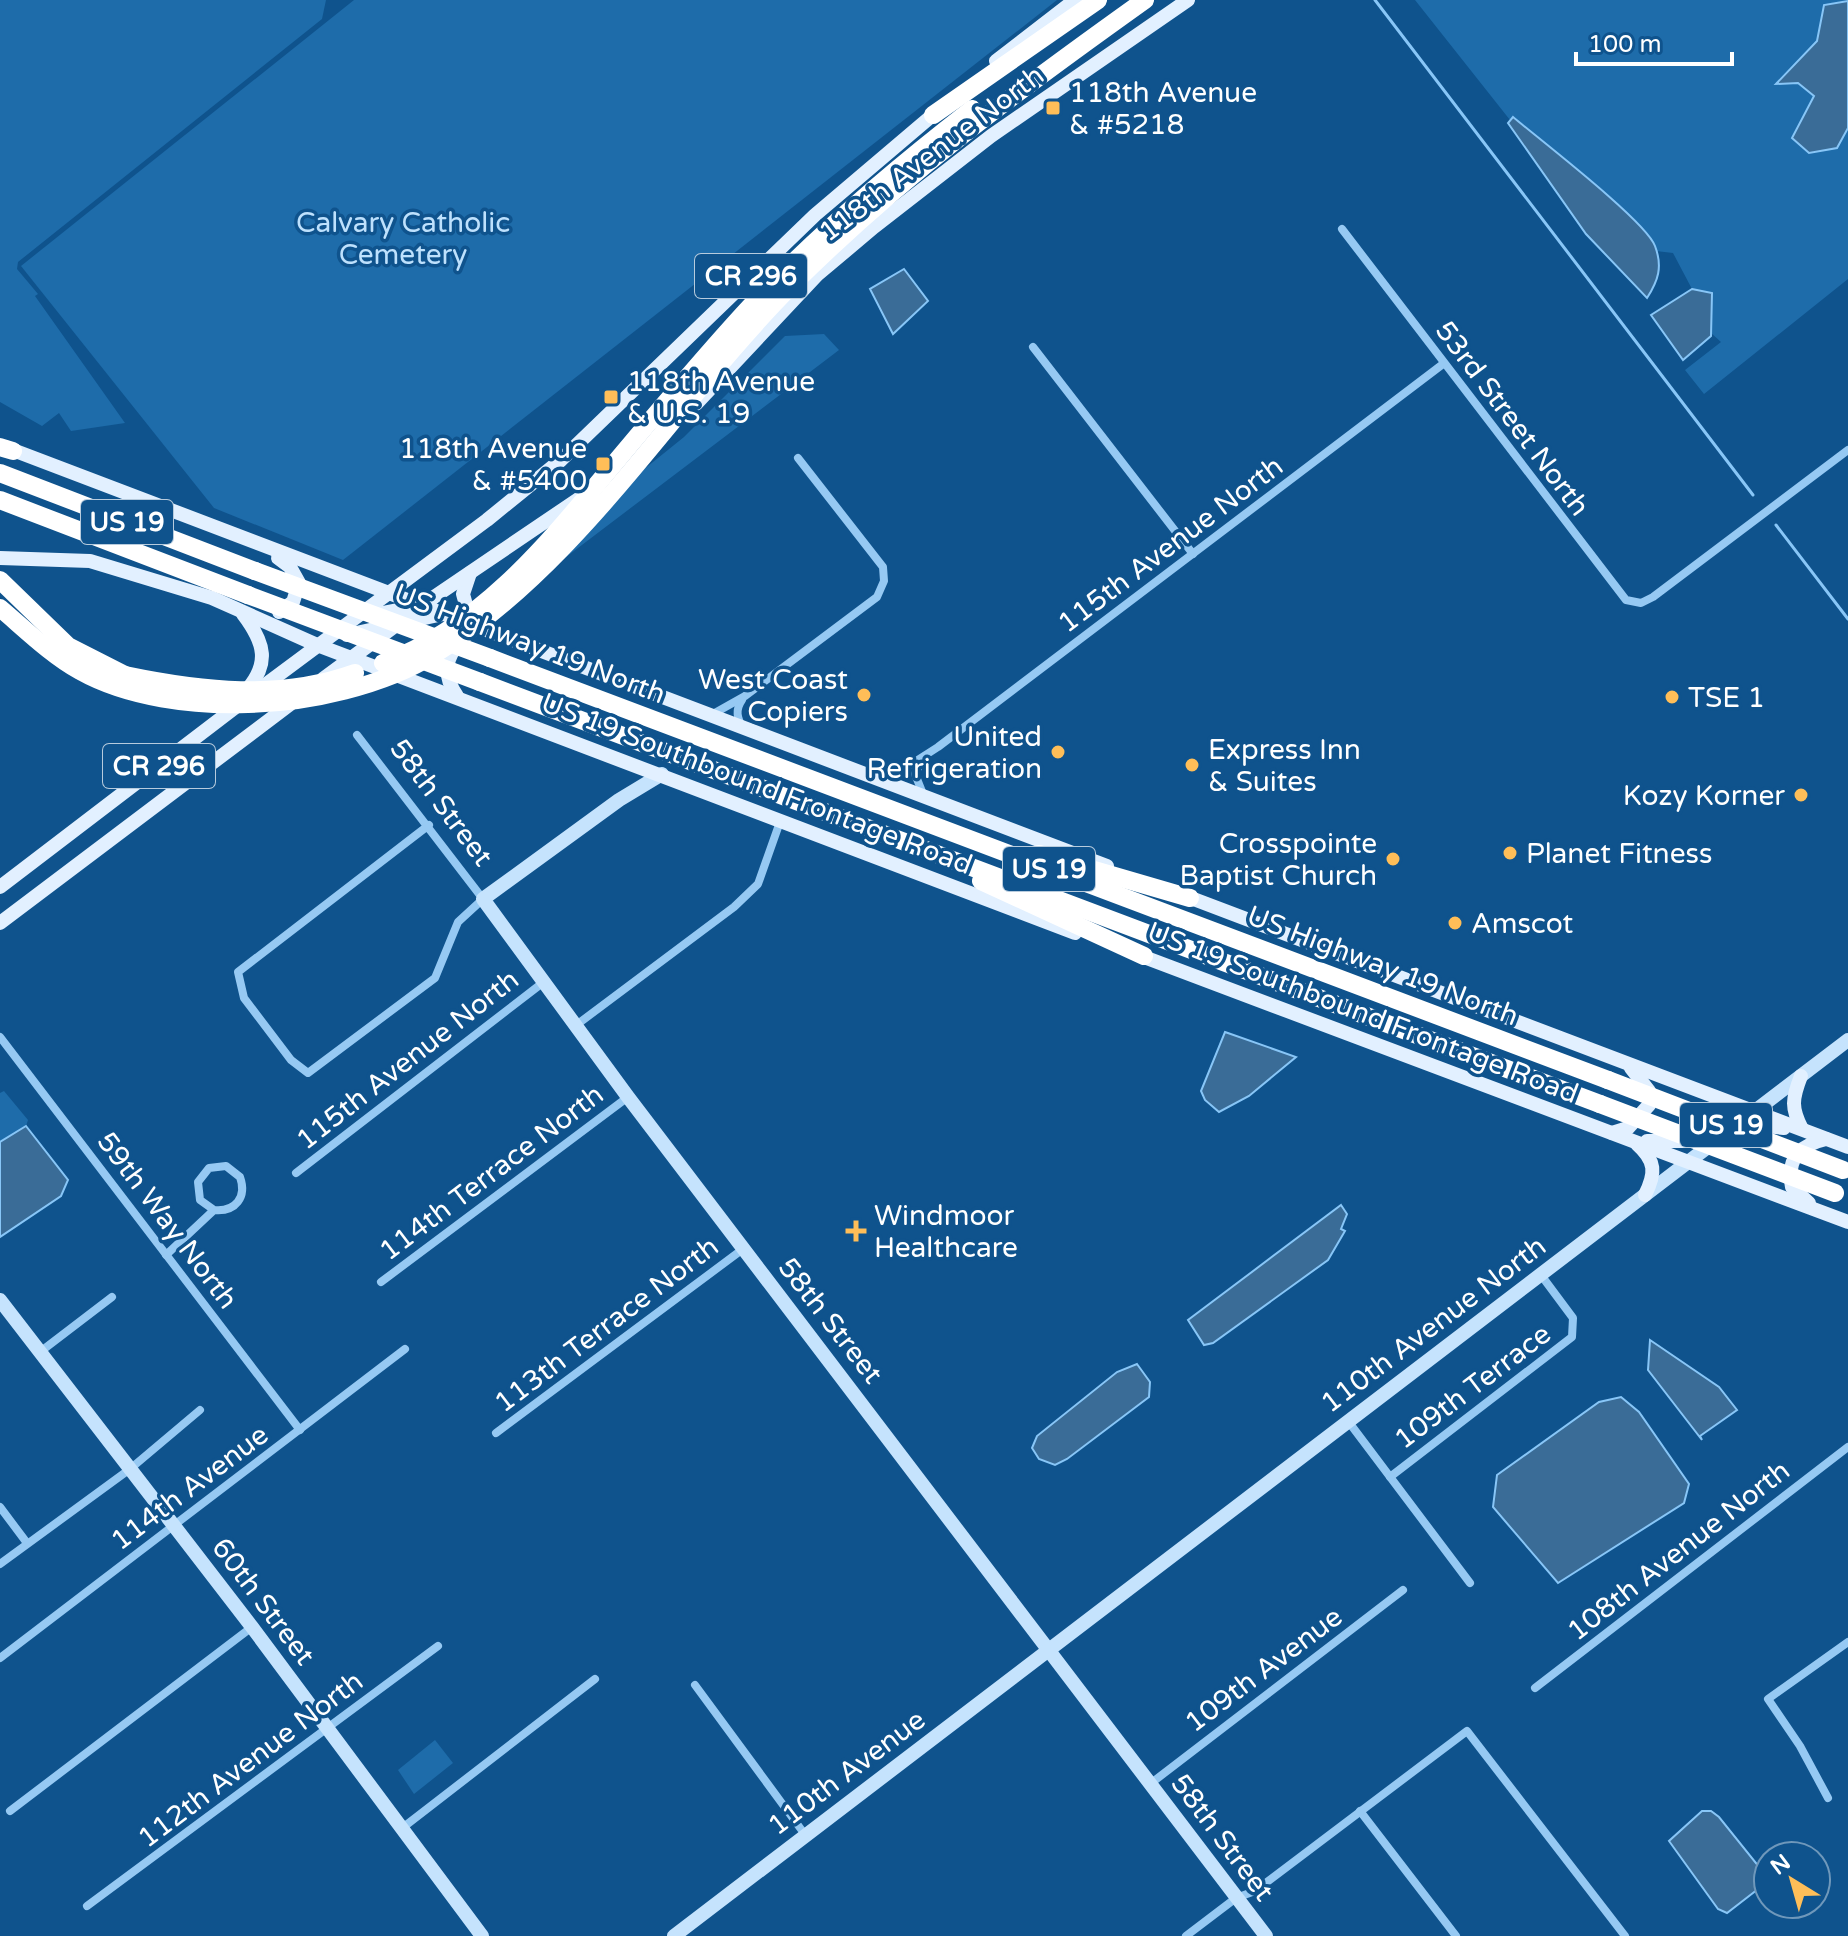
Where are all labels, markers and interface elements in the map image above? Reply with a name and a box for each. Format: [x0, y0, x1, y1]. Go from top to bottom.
scale bar [1576, 16, 1732, 66]
text: 100 m [1588, 30, 1662, 59]
street label: 118th Avenue North [812, 58, 1051, 249]
place label: 118th Avenue & #5218 [1069, 76, 1257, 142]
marker: 118th Avenue & #5218 [1044, 99, 1062, 117]
park label: Calvary Catholic Cemetery [296, 206, 510, 272]
road number: CR 296 [695, 254, 807, 298]
street label: 53rd Street North [1428, 314, 1597, 523]
place label: 118th Avenue & U.S. 19 [627, 365, 815, 431]
marker: 118th Avenue & U.S. 19 [602, 388, 620, 406]
place label: 118th Avenue & #5400 [399, 432, 587, 498]
street label: 115th Avenue North [1051, 449, 1290, 640]
marker: 118th Avenue & #5400 [594, 455, 612, 473]
road number: US 19 [81, 500, 173, 544]
street label: US Highway 19 North [389, 576, 670, 711]
place label: West Coast Copiers [698, 663, 848, 729]
place label: TSE 1 [1688, 681, 1765, 715]
street label: US 19 Southbound Frontage Road [536, 686, 977, 882]
marker: West Coast Copiers [855, 686, 873, 704]
marker: TSE 1 [1663, 688, 1681, 706]
place label: United Refrigeration [866, 720, 1042, 786]
street label: 58th Street [382, 732, 500, 873]
place label: Express Inn & Suites [1208, 733, 1361, 799]
marker: United Refrigeration [1049, 743, 1067, 761]
road number: CR 296 [103, 744, 215, 788]
marker: Express Inn & Suites [1183, 756, 1201, 774]
place label: Kozy Korner [1623, 779, 1785, 813]
marker: Kozy Korner [1792, 786, 1810, 804]
place label: Crosspointe Baptist Church [1180, 827, 1377, 893]
place label: Planet Fitness [1526, 837, 1712, 871]
marker: Planet Fitness [1501, 844, 1519, 862]
road number: US 19 [1003, 847, 1095, 891]
marker: Crosspointe Baptist Church [1384, 850, 1402, 868]
street label: US Highway 19 North [1242, 898, 1523, 1033]
place label: Amscot [1471, 907, 1574, 941]
marker: Amscot [1446, 914, 1464, 932]
street label: US 19 Southbound Frontage Road [1142, 915, 1583, 1111]
street label: 115th Avenue North [290, 962, 526, 1157]
street label: 114th Terrace North [373, 1077, 610, 1268]
road number: US 19 [1680, 1103, 1772, 1147]
street label: 59th Way North [90, 1125, 245, 1316]
place label: Windmoor Healthcare [874, 1199, 1018, 1265]
marker: Windmoor Healthcare [845, 1220, 867, 1242]
street label: 113th Terrace North [488, 1229, 725, 1420]
street label: 110th Avenue North [1314, 1229, 1553, 1420]
street label: 58th Street [771, 1251, 890, 1391]
street label: 109th Terrace [1388, 1317, 1557, 1457]
street label: 114th Avenue [104, 1418, 275, 1558]
street label: 108th Avenue North [1561, 1453, 1797, 1648]
street label: 60th Street [204, 1531, 322, 1672]
street label: 109th Avenue [1178, 1600, 1349, 1740]
street label: 112th Avenue North [131, 1664, 370, 1855]
street label: 110th Avenue [761, 1703, 932, 1843]
street label: 58th Street [1163, 1767, 1281, 1908]
north arrow [1752, 1840, 1832, 1920]
text: N [1766, 1849, 1795, 1881]

